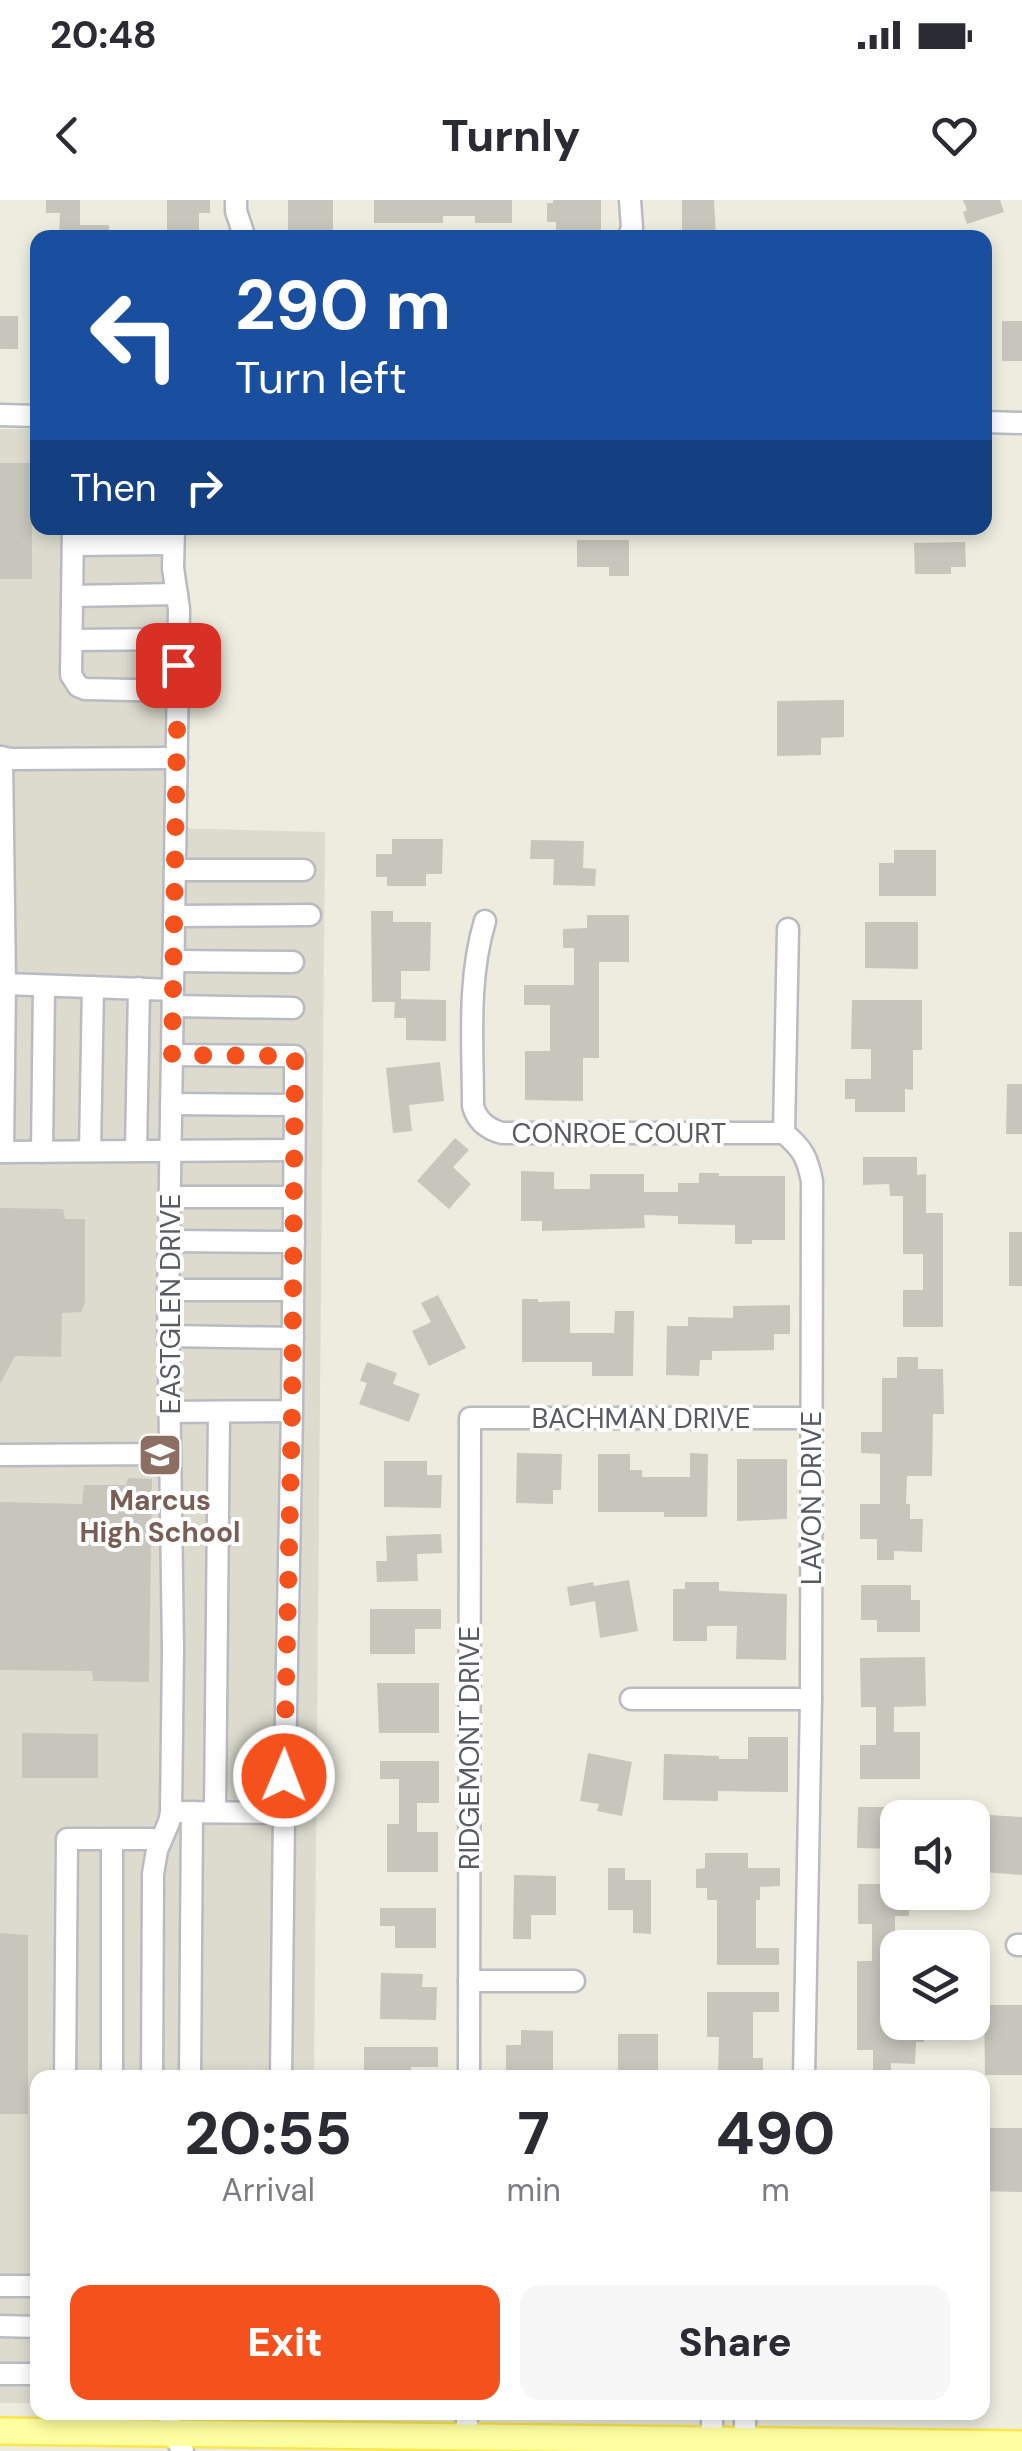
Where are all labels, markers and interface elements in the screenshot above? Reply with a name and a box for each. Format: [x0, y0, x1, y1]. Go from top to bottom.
text: 20:48 [50, 10, 157, 60]
text: Turnly [442, 106, 580, 165]
icon: back [40, 108, 95, 163]
icon: heart [927, 108, 982, 163]
text: 290 m [235, 260, 451, 351]
icon: left [70, 270, 200, 400]
text: Turn left [235, 348, 407, 407]
icon: right [177, 460, 232, 515]
text: Then [70, 463, 157, 513]
pin [136, 623, 221, 708]
icon: arrive [151, 638, 206, 693]
street label: CONROE COURT [511, 1115, 727, 1152]
street label: EASTGLEN DRIVE [152, 1194, 189, 1414]
street label: BACHMAN DRIVE [531, 1400, 751, 1437]
street label: LAVON DRIVE [793, 1411, 830, 1585]
school or university icon: Marcus High School [137, 1432, 183, 1478]
place label: Marcus High School [79, 1482, 241, 1551]
street label: RIDGEMONT DRIVE [451, 1626, 488, 1870]
position arrow [232, 1724, 336, 1828]
map controls [880, 1800, 990, 2040]
button: sound [880, 1800, 990, 1910]
button: layers [880, 1930, 990, 2040]
text: 20:55 [185, 2094, 352, 2173]
text: 7 [518, 2094, 550, 2173]
text: 490 [716, 2094, 835, 2173]
text: Arrival [222, 2169, 315, 2211]
text: min [506, 2169, 561, 2211]
text: m [761, 2169, 790, 2211]
button: Exit [70, 2285, 500, 2400]
button: Share [520, 2285, 950, 2400]

